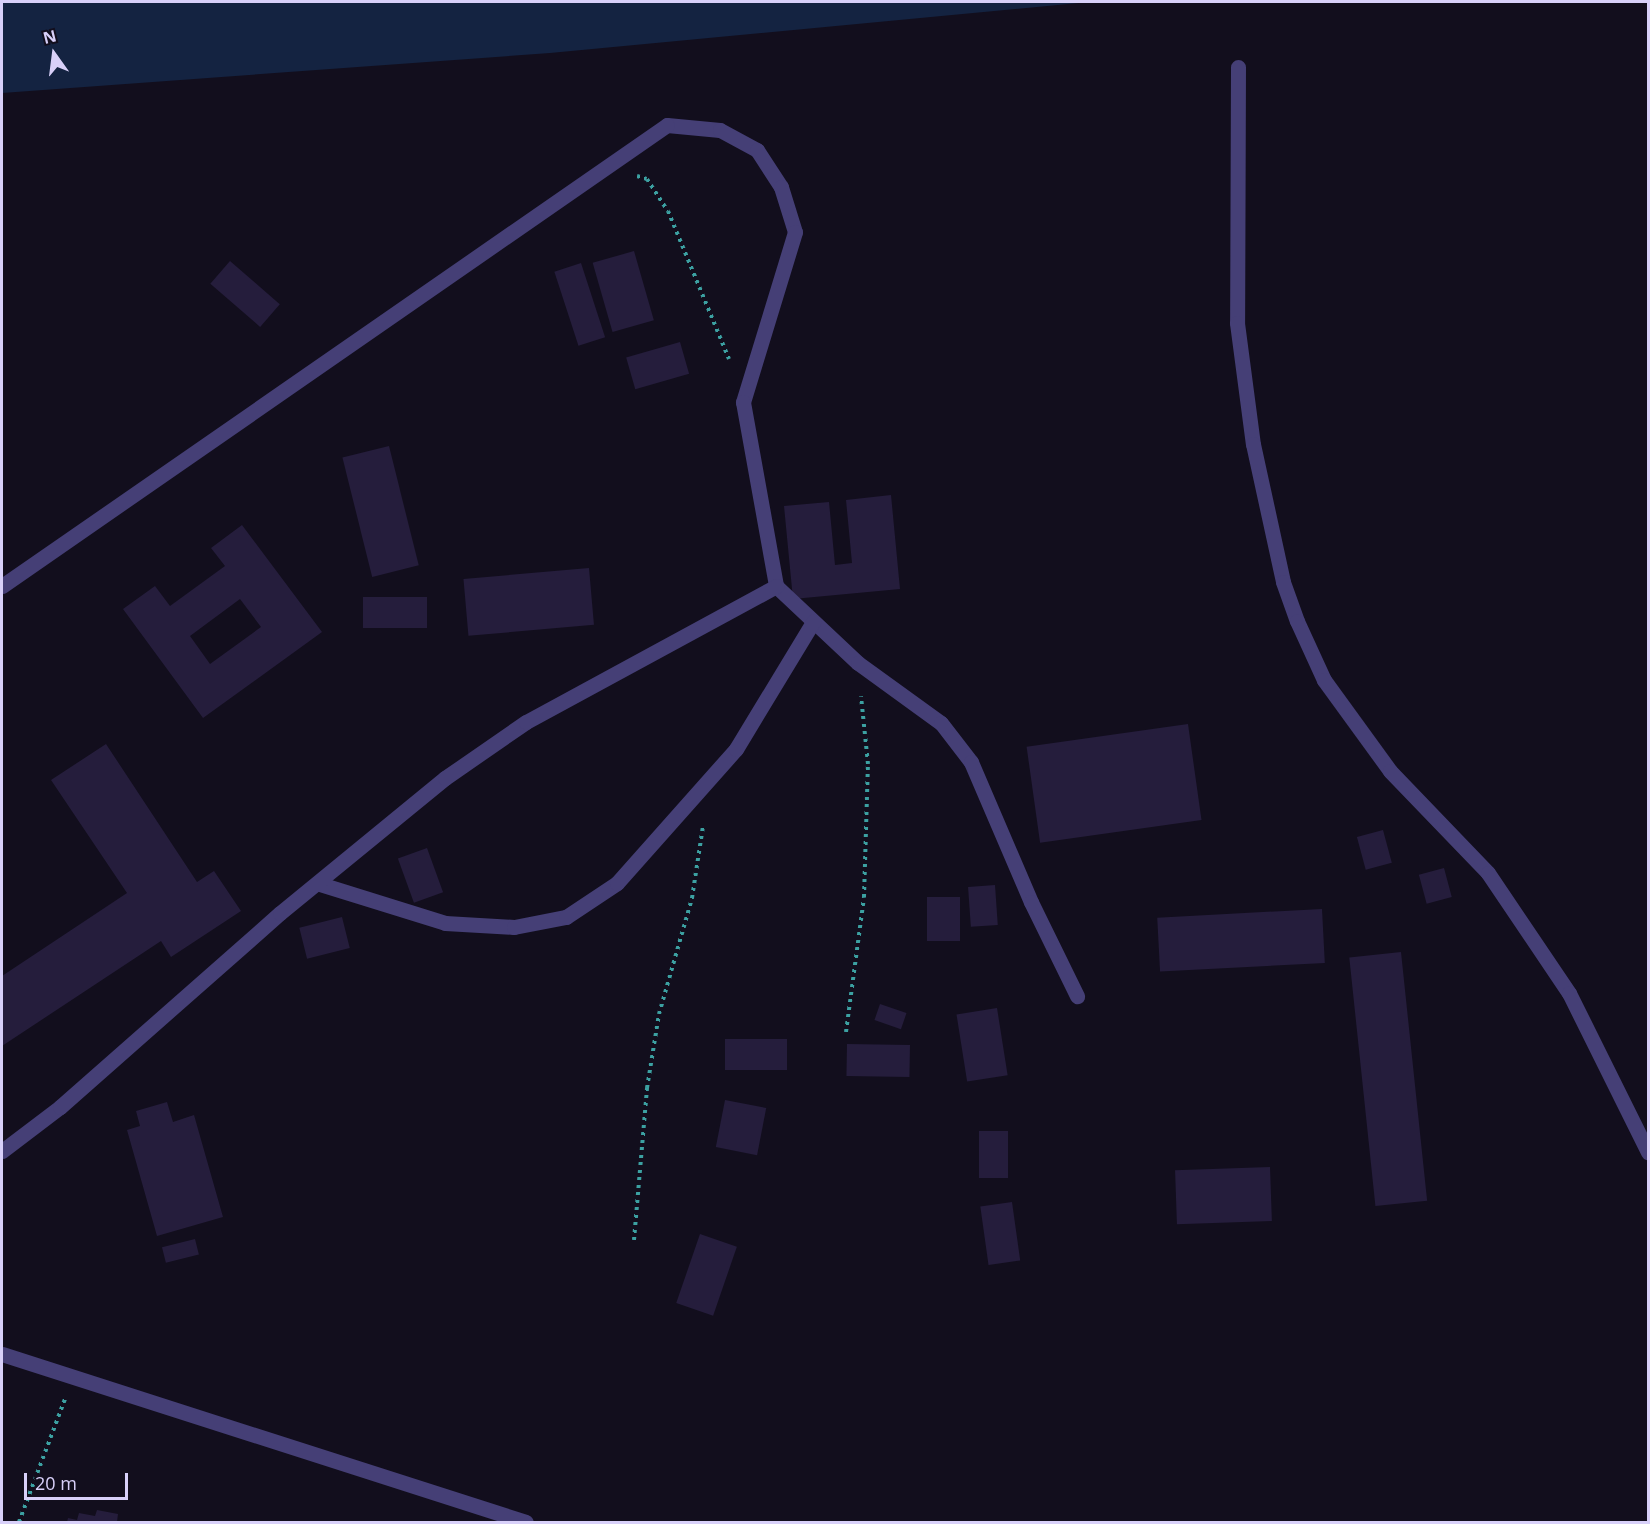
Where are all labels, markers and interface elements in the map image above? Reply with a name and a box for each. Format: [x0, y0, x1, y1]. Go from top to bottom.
north arrow [24, 24, 84, 84]
text: N [41, 24, 59, 49]
scale bar [27, 1461, 130, 1499]
text: 20 m [35, 1471, 77, 1495]

